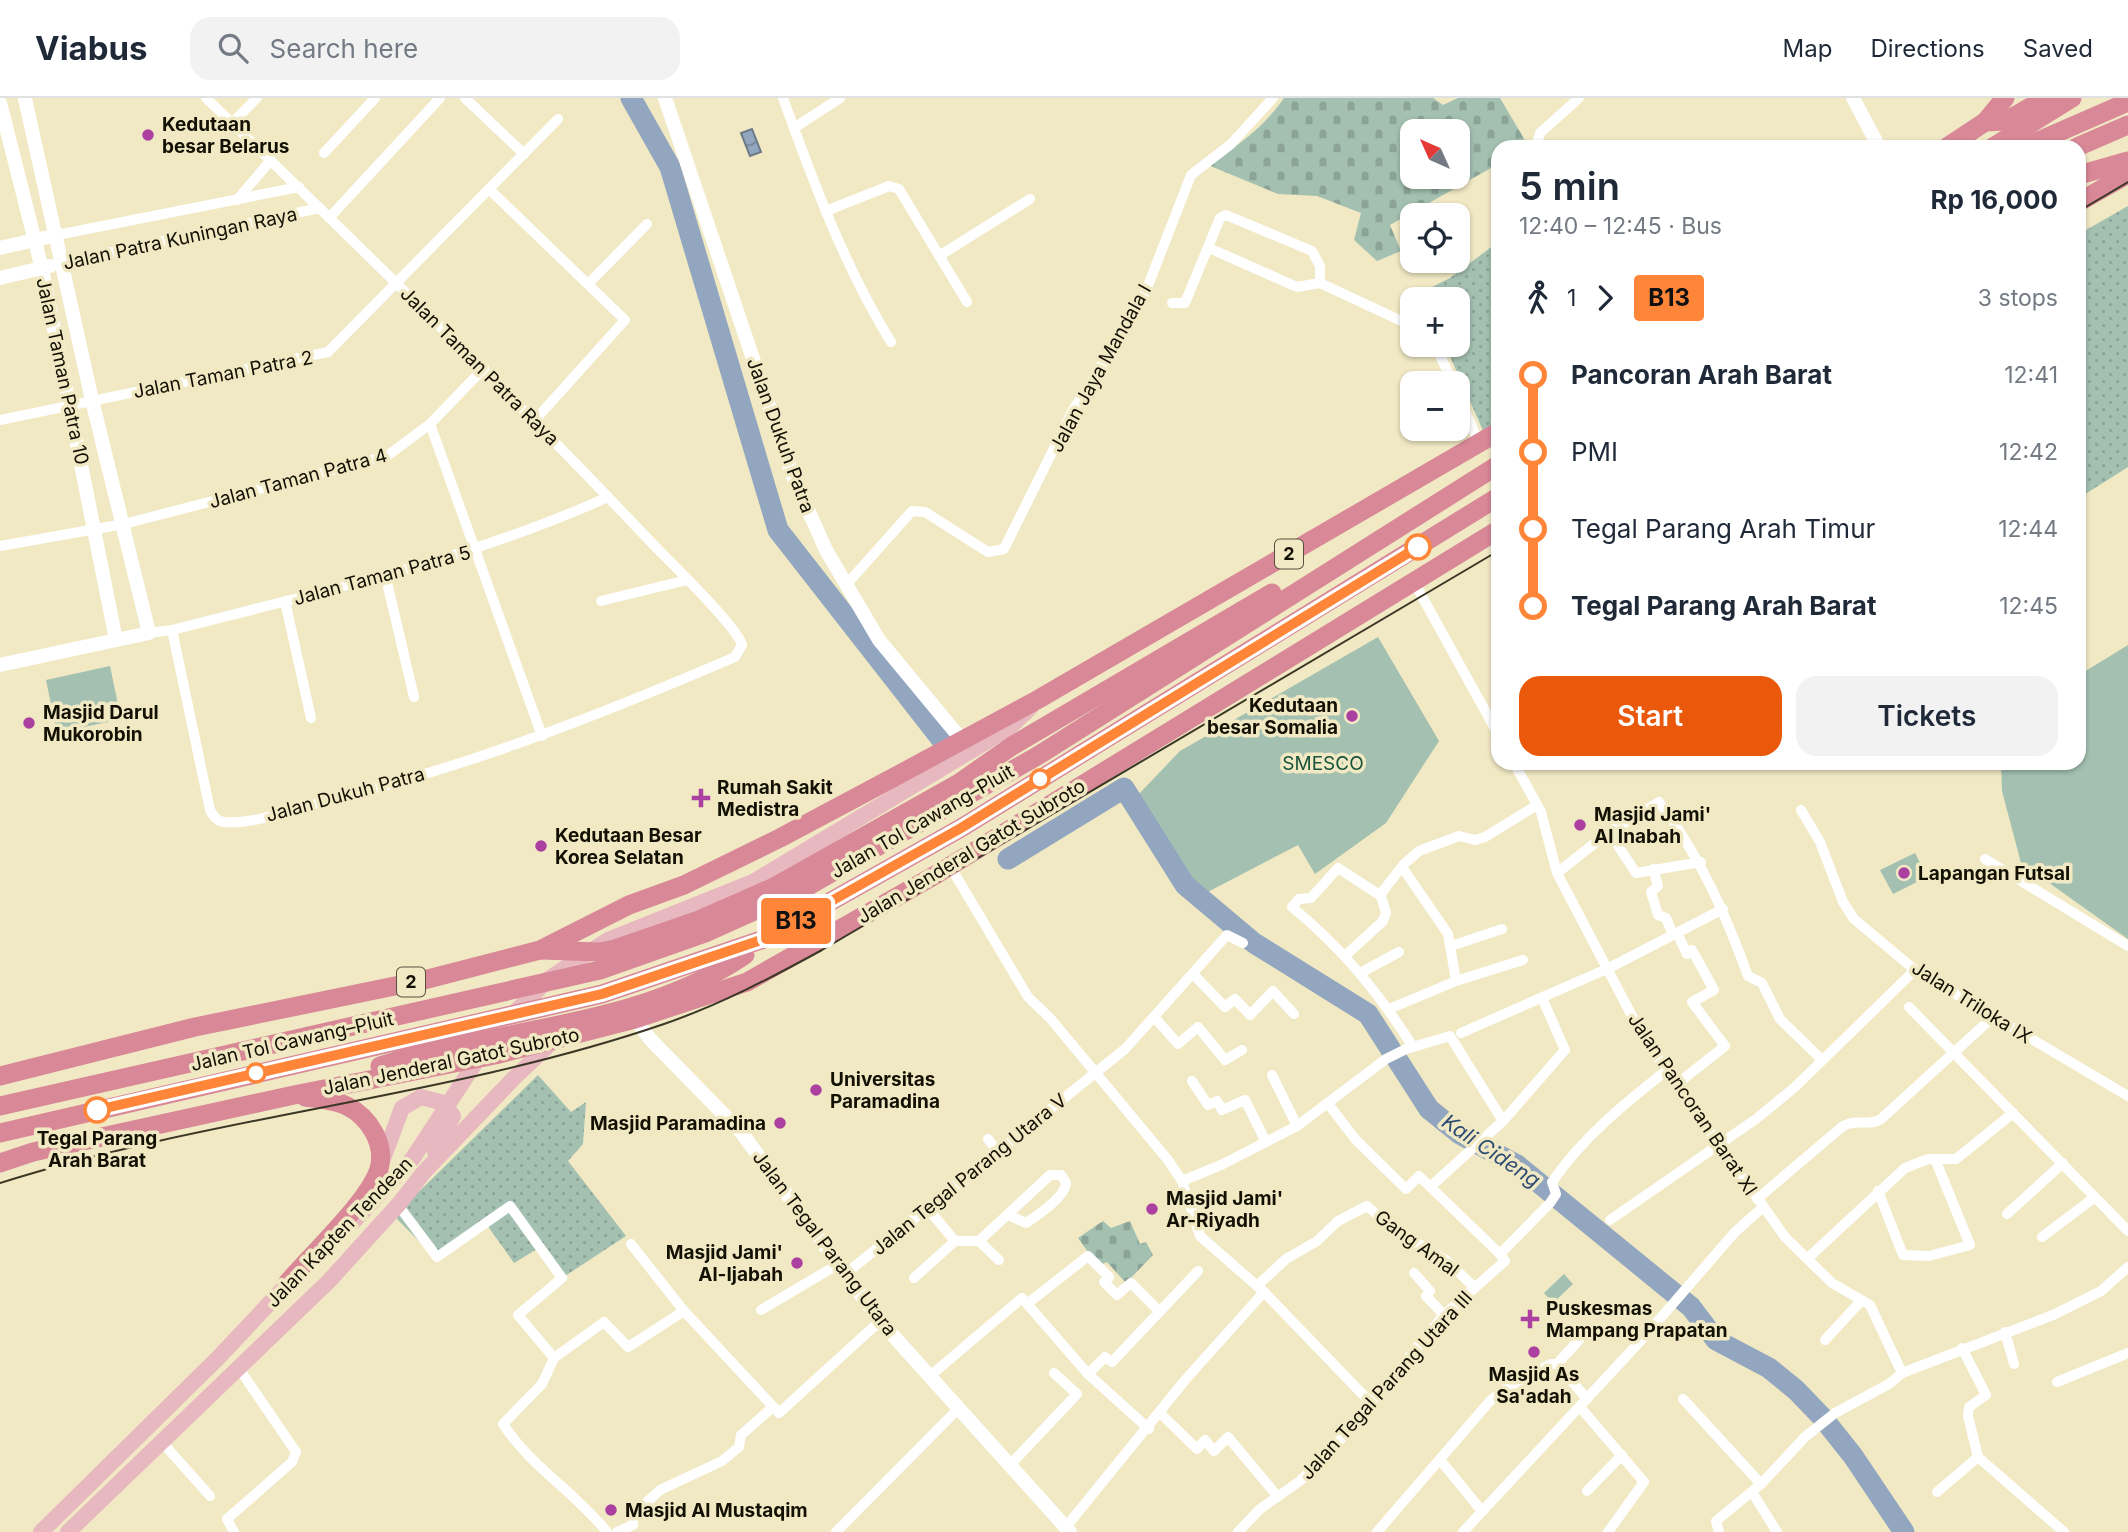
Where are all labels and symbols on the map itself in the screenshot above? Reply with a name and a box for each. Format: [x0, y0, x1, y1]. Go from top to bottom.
place label: Kedutaan besar Belarus [162, 113, 289, 158]
north arrow [1400, 119, 1470, 189]
marker: Kedutaan besar Belarus [140, 127, 156, 143]
street label: Jalan Patra Kuningan Raya [61, 202, 299, 275]
street label: Jalan Taman Patra 10 [31, 275, 94, 467]
street label: Jalan Jaya Mandala I [1045, 280, 1156, 456]
street label: Jalan Taman Patra Raya [396, 282, 564, 450]
street label: Jalan Taman Patra 2 [131, 346, 315, 403]
street label: Jalan Dukuh Patra [742, 354, 819, 516]
street label: Jalan Taman Patra 4 [207, 444, 390, 513]
unlabelled marker [1405, 534, 1431, 560]
road number: 2 [1275, 540, 1303, 568]
street label: Jalan Taman Patra 5 [291, 541, 473, 610]
place label: Kedutaan besar Somalia [1207, 694, 1338, 739]
place label: Masjid Darul Mukorobin [43, 701, 159, 746]
marker: Kedutaan besar Somalia [1344, 708, 1360, 724]
marker: Masjid Darul Mukorobin [21, 715, 37, 731]
park label: SMESCO [1282, 752, 1364, 775]
street label: Jalan Tol Cawang–Pluit [827, 760, 1018, 883]
street label: Jalan Dukuh Patra [263, 762, 427, 827]
unlabelled marker [1030, 769, 1050, 789]
street label: Jalan Jenderal Gatot Subroto [853, 774, 1089, 929]
place label: Rumah Sakit Medistra [717, 776, 833, 821]
marker: Rumah Sakit Medistra [691, 788, 711, 808]
place label: Masjid Jami' Al Inabah [1594, 803, 1711, 848]
marker: Masjid Jami' Al Inabah [1572, 817, 1588, 833]
place label: Kedutaan Besar Korea Selatan [555, 824, 702, 869]
marker: Kedutaan Besar Korea Selatan [533, 838, 549, 854]
place label: Lapangan Futsal [1918, 862, 2070, 885]
marker: Lapangan Futsal [1896, 865, 1912, 881]
line badge: B13 [756, 898, 836, 944]
street label: Jalan Triloka IX [1908, 956, 2036, 1049]
road number: 2 [397, 968, 425, 996]
street label: Jalan Tol Cawang–Pluit [188, 1007, 396, 1076]
street label: Jalan Pancoran Barat XI [1623, 1009, 1762, 1200]
street label: Jalan Jenderal Gatot Subroto [321, 1023, 581, 1100]
unlabelled marker [246, 1063, 266, 1083]
place label: Universitas Paramadina [830, 1068, 940, 1113]
marker: Universitas Paramadina [808, 1082, 824, 1098]
street label: Jalan Tegal Parang Utara V [867, 1089, 1071, 1260]
marker: Tegal Parang Arah Barat [84, 1097, 110, 1123]
water label: Kali Cideng [1437, 1109, 1545, 1193]
place label: Masjid Paramadina [590, 1112, 766, 1135]
marker: Masjid Paramadina [772, 1115, 788, 1131]
place label: Tegal Parang Arah Barat [37, 1127, 157, 1172]
street label: Jalan Tegal Parang Utara [748, 1146, 902, 1340]
street label: Jalan Kapten Tendean [262, 1152, 417, 1312]
place label: Masjid Jami' Ar-Riyadh [1166, 1187, 1283, 1232]
marker: Masjid Jami' Ar-Riyadh [1144, 1201, 1160, 1217]
street label: Gang Amal [1370, 1205, 1463, 1282]
place label: Masjid Jami' Al-Ijabah [666, 1241, 783, 1286]
marker: Masjid Jami' Al-Ijabah [789, 1255, 805, 1271]
street label: Jalan Tegal Parang Utara III [1296, 1286, 1477, 1484]
place label: Puskesmas Mampang Prapatan [1546, 1297, 1728, 1342]
marker: Puskesmas Mampang Prapatan [1520, 1309, 1540, 1329]
marker: Masjid As Sa'adah [1526, 1344, 1542, 1360]
place label: Masjid As Sa'adah [1489, 1363, 1579, 1408]
place label: Masjid Al Mustaqim [625, 1499, 808, 1522]
marker: Masjid Al Mustaqim [603, 1502, 619, 1518]

